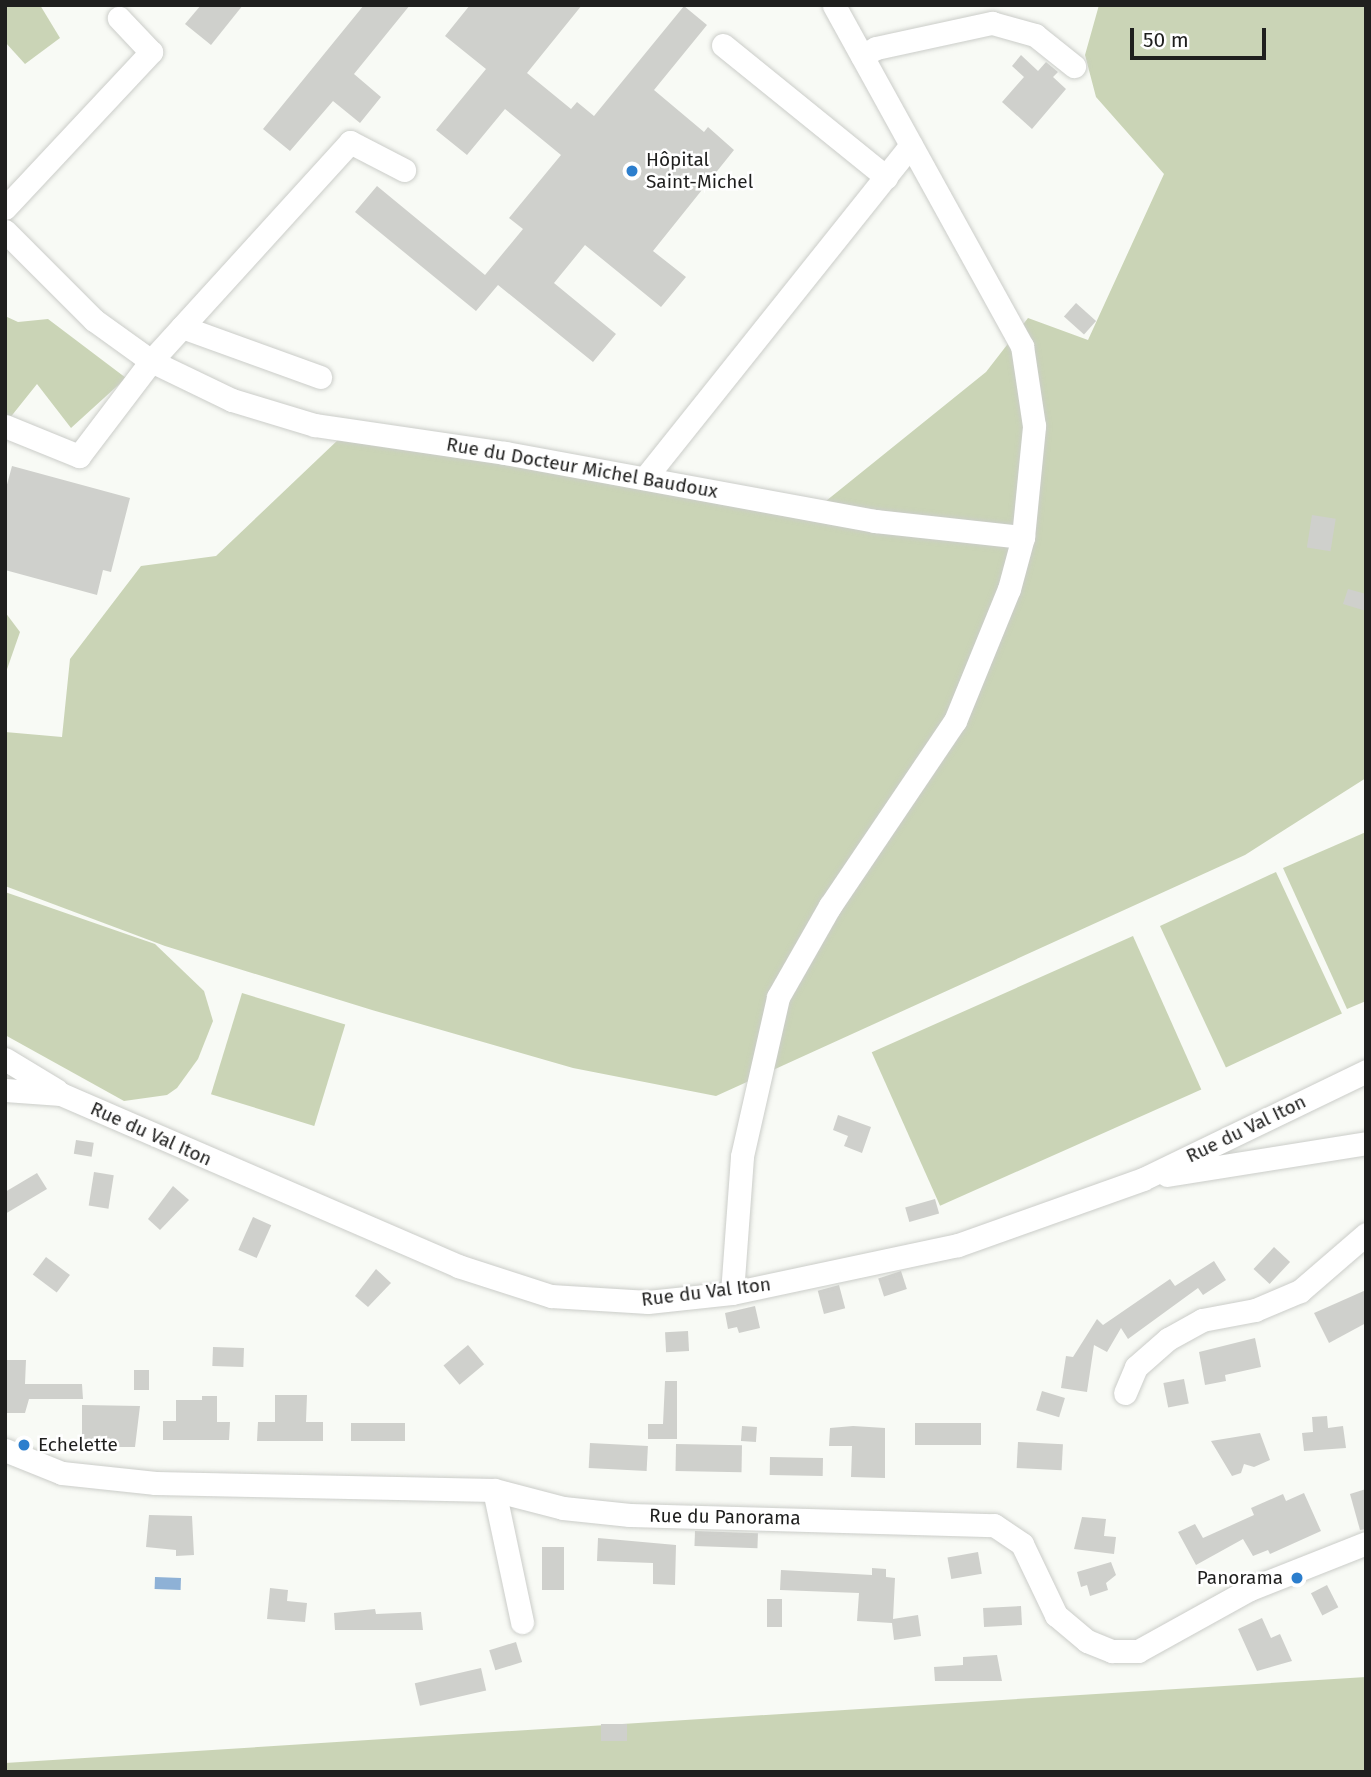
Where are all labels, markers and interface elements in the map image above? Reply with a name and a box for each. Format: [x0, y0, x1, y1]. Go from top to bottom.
scale bar [1133, 14, 1270, 58]
text: 50 m [1143, 27, 1189, 53]
place label: Hôpital Saint-Michel [646, 149, 753, 193]
marker: Hôpital Saint-Michel [624, 163, 640, 179]
street label: Rue du Docteur Michel Baudoux [445, 433, 719, 503]
street label: Rue du Val Iton [1182, 1090, 1310, 1168]
street label: Rue du Val Iton [87, 1097, 215, 1171]
street label: Rue du Val Iton [640, 1273, 772, 1311]
place label: Echelette [38, 1434, 118, 1456]
marker: Echelette [16, 1437, 32, 1453]
street label: Rue du Panorama [649, 1504, 801, 1530]
place label: Panorama [1197, 1567, 1283, 1589]
marker: Panorama [1289, 1570, 1305, 1586]

